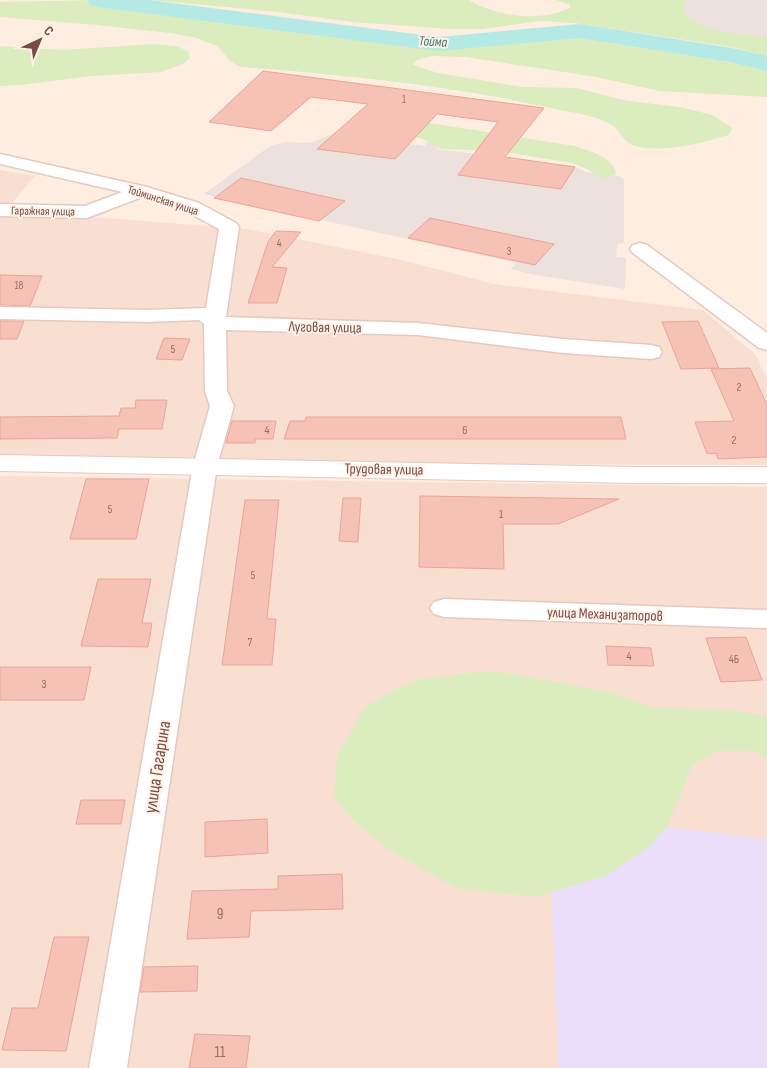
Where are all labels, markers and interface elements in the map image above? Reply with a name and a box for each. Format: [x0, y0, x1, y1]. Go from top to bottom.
north arrow [15, 15, 65, 65]
text: С [40, 22, 57, 40]
water label: Тойма [418, 32, 448, 51]
house number: 1 [402, 93, 406, 106]
street label: Тойминская улица [125, 182, 201, 219]
street label: Гаражная улица [11, 203, 75, 220]
house number: 4 [277, 237, 282, 250]
house number: 3 [507, 245, 512, 258]
house number: 18 [15, 279, 24, 292]
street label: Луговая улица [287, 317, 362, 338]
house number: 5 [171, 342, 176, 357]
house number: 2 [737, 380, 742, 395]
house number: 4 [264, 423, 270, 438]
house number: 6 [462, 423, 468, 438]
house number: 2 [732, 433, 737, 448]
street label: Трудовая улица [344, 459, 424, 480]
house number: 5 [108, 502, 113, 517]
house number: 1 [499, 507, 504, 522]
house number: 5 [251, 568, 256, 583]
street label: улица Механизаторов [547, 603, 663, 626]
house number: 7 [248, 635, 253, 650]
house number: 4 [626, 649, 632, 664]
house number: 4Б [729, 652, 739, 667]
house number: 3 [41, 677, 47, 692]
street label: улица Гагарина [140, 719, 175, 815]
house number: 9 [217, 905, 223, 924]
house number: 11 [215, 1043, 226, 1062]

